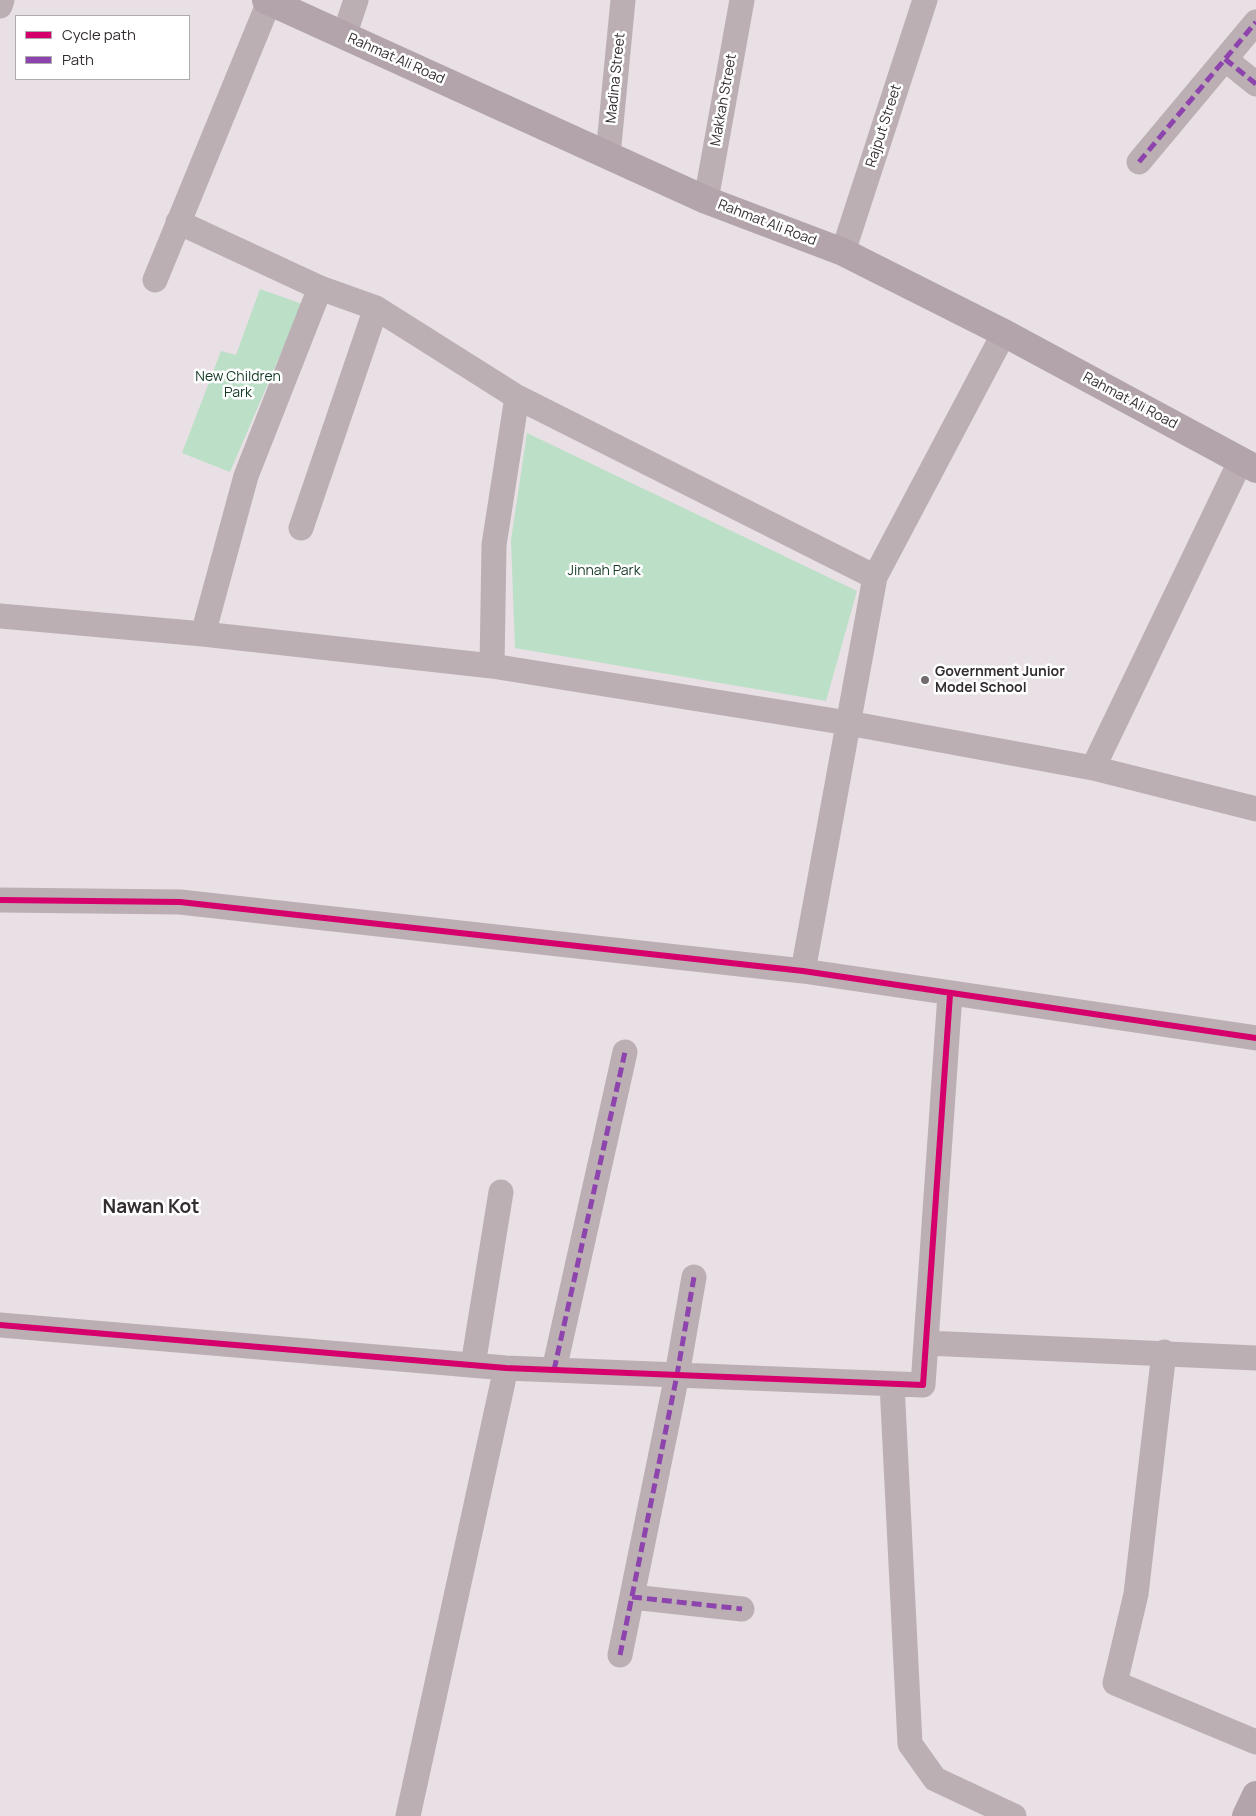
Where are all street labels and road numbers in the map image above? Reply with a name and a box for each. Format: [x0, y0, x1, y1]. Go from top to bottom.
street label: Rahmat Ali Road [345, 30, 447, 88]
street label: Madina Street [603, 32, 629, 124]
street label: Makkah Street [708, 53, 740, 147]
street label: Rajput Street [863, 82, 905, 170]
street label: Rahmat Ali Road [715, 196, 819, 250]
street label: Rahmat Ali Road [1080, 369, 1180, 433]

